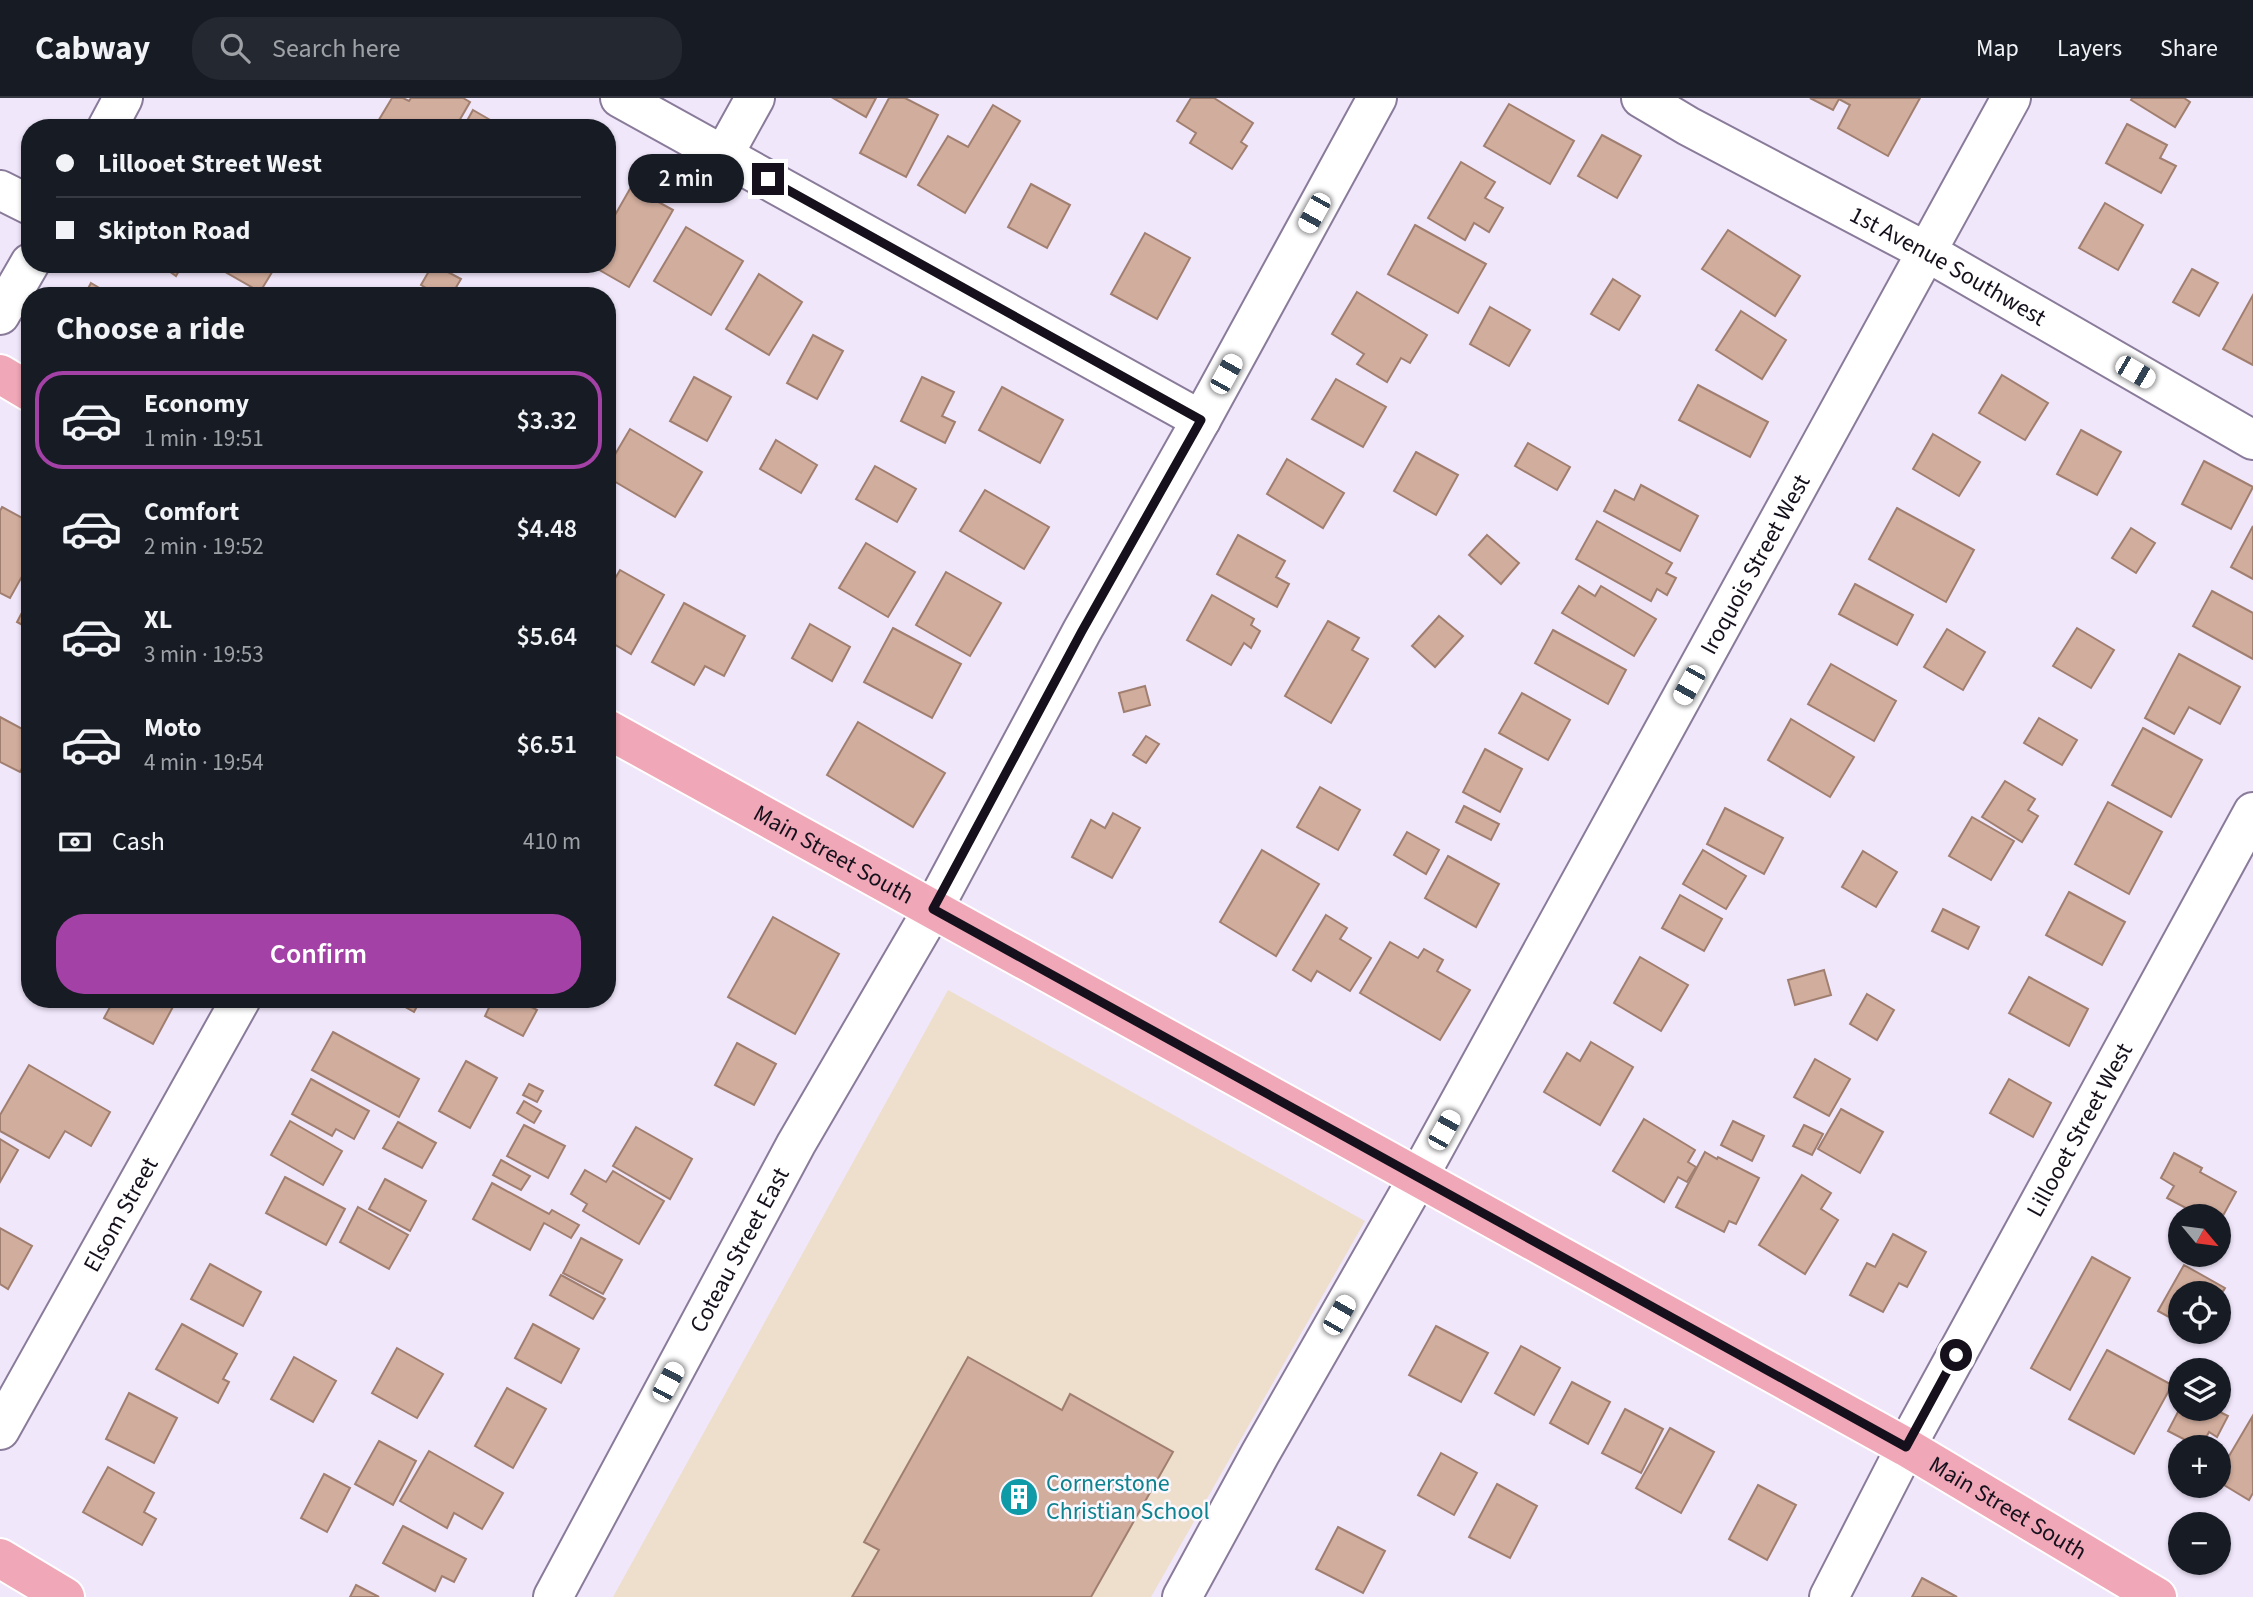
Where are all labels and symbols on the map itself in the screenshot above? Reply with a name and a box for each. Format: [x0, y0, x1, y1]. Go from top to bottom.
callout: 2 min [628, 154, 744, 204]
route end [752, 163, 784, 195]
car [1295, 190, 1334, 236]
street label: 1st Avenue Southwest [1844, 197, 2053, 335]
car [1207, 351, 1246, 397]
car [2112, 352, 2159, 392]
street label: Iroquois Street West [1691, 468, 1819, 661]
car [1670, 662, 1709, 708]
street label: Main Street South [747, 796, 920, 913]
street label: Lillooet Street West [2017, 1036, 2141, 1223]
car [1425, 1107, 1464, 1153]
street label: Elsom Street [74, 1151, 167, 1278]
street label: Coteau Street East [681, 1161, 798, 1339]
north arrow [2168, 1204, 2231, 1267]
car [1320, 1292, 1359, 1338]
route start [1940, 1339, 1972, 1371]
car [649, 1359, 688, 1405]
street label: Main Street South [1922, 1447, 2094, 1569]
place label: Cornerstone Christian School [1046, 1466, 1210, 1529]
building icon: Cornerstone Christian School [998, 1476, 1040, 1518]

